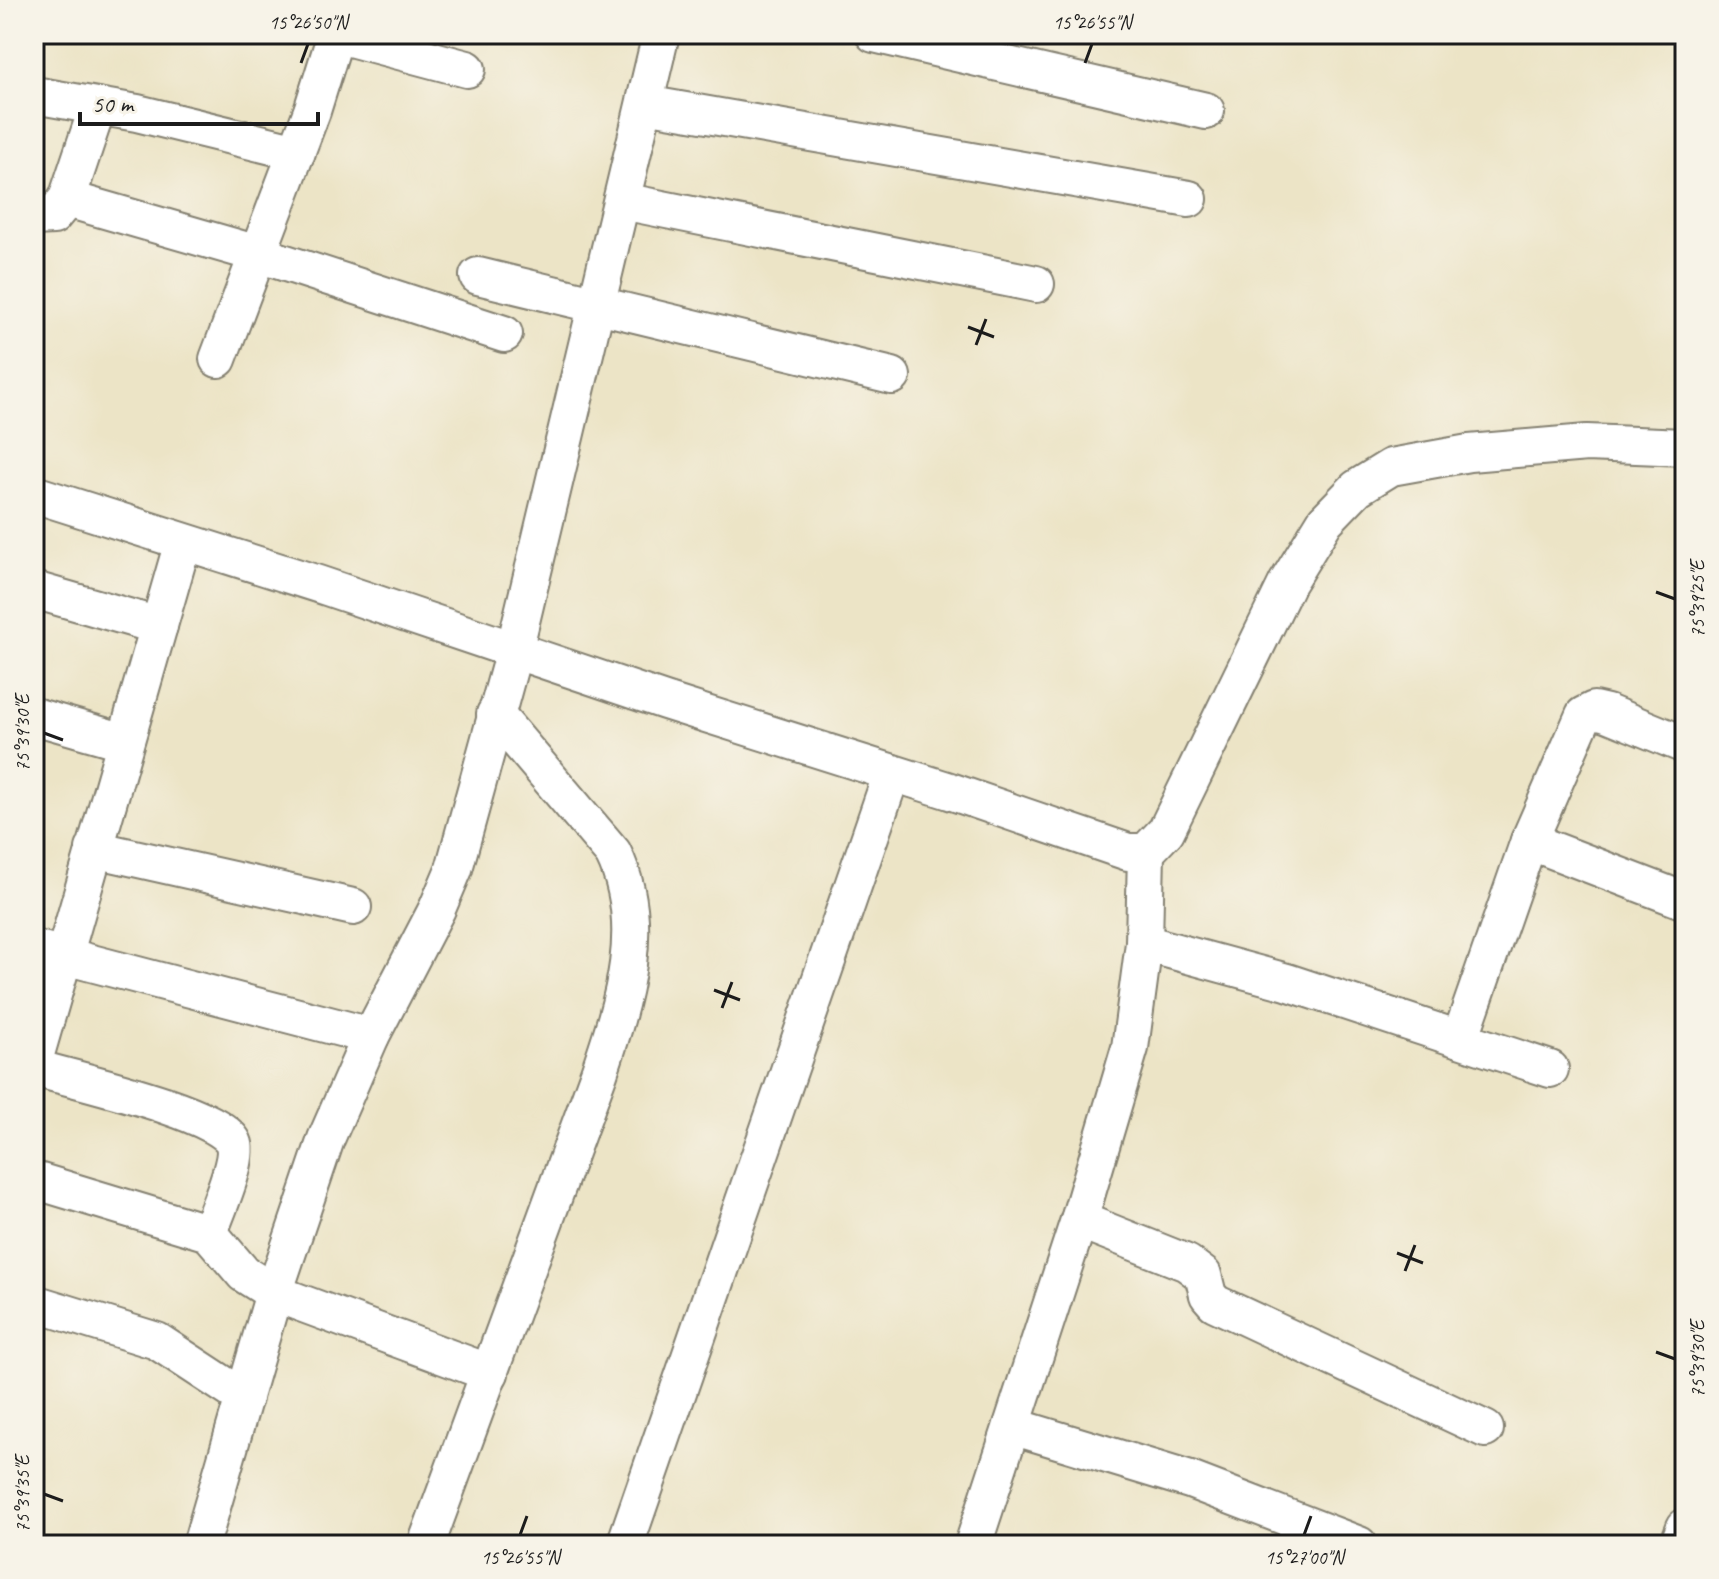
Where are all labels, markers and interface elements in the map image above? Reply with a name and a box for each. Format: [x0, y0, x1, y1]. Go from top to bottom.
text: 15°26'50"N [269, 10, 350, 35]
text: 15°26'55"N [1053, 10, 1134, 35]
scale bar [80, 76, 318, 126]
text: 50 m [92, 89, 135, 119]
text: 75°39'25"E [1685, 558, 1710, 638]
text: 75°39'30"E [10, 692, 35, 772]
text: 75°39'30"E [1685, 1318, 1710, 1398]
text: 75°39'35"E [10, 1453, 35, 1533]
text: 15°26'55"N [481, 1545, 562, 1570]
text: 15°27'00"N [1265, 1545, 1346, 1570]

